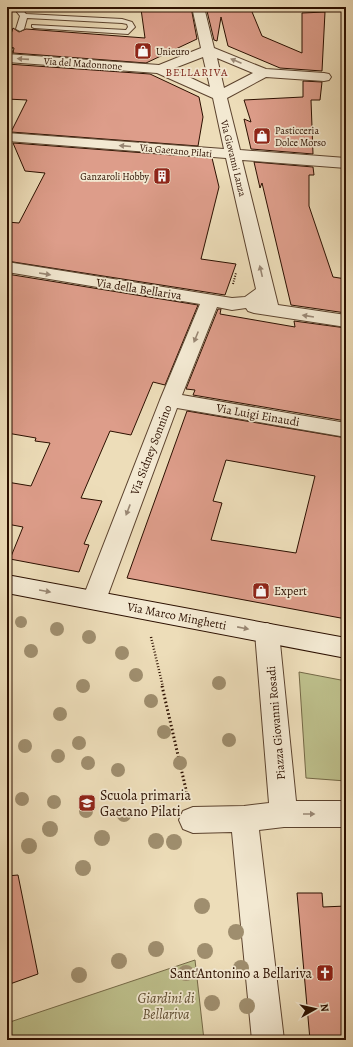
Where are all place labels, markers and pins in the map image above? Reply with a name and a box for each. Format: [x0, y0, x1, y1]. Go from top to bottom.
shop icon: Unieuro [133, 41, 153, 61]
place label: Unieuro [156, 45, 190, 58]
place label: Pasticceria Dolce Morso [275, 124, 326, 149]
shop icon: Pasticceria Dolce Morso [252, 126, 272, 146]
building icon: Ganzaroli Hobby [152, 166, 172, 186]
place label: Ganzaroli Hobby [80, 170, 150, 183]
shop icon: Expert [251, 581, 271, 601]
place label: Expert [274, 583, 307, 599]
place label: Scuola primaria Gaetano Pilati [100, 786, 192, 821]
school or university icon: Scuola primaria Gaetano Pilati [77, 793, 97, 813]
church icon: Sant'Antonino a Bellariva [315, 963, 335, 983]
place label: Sant'Antonino a Bellariva [170, 964, 312, 983]

